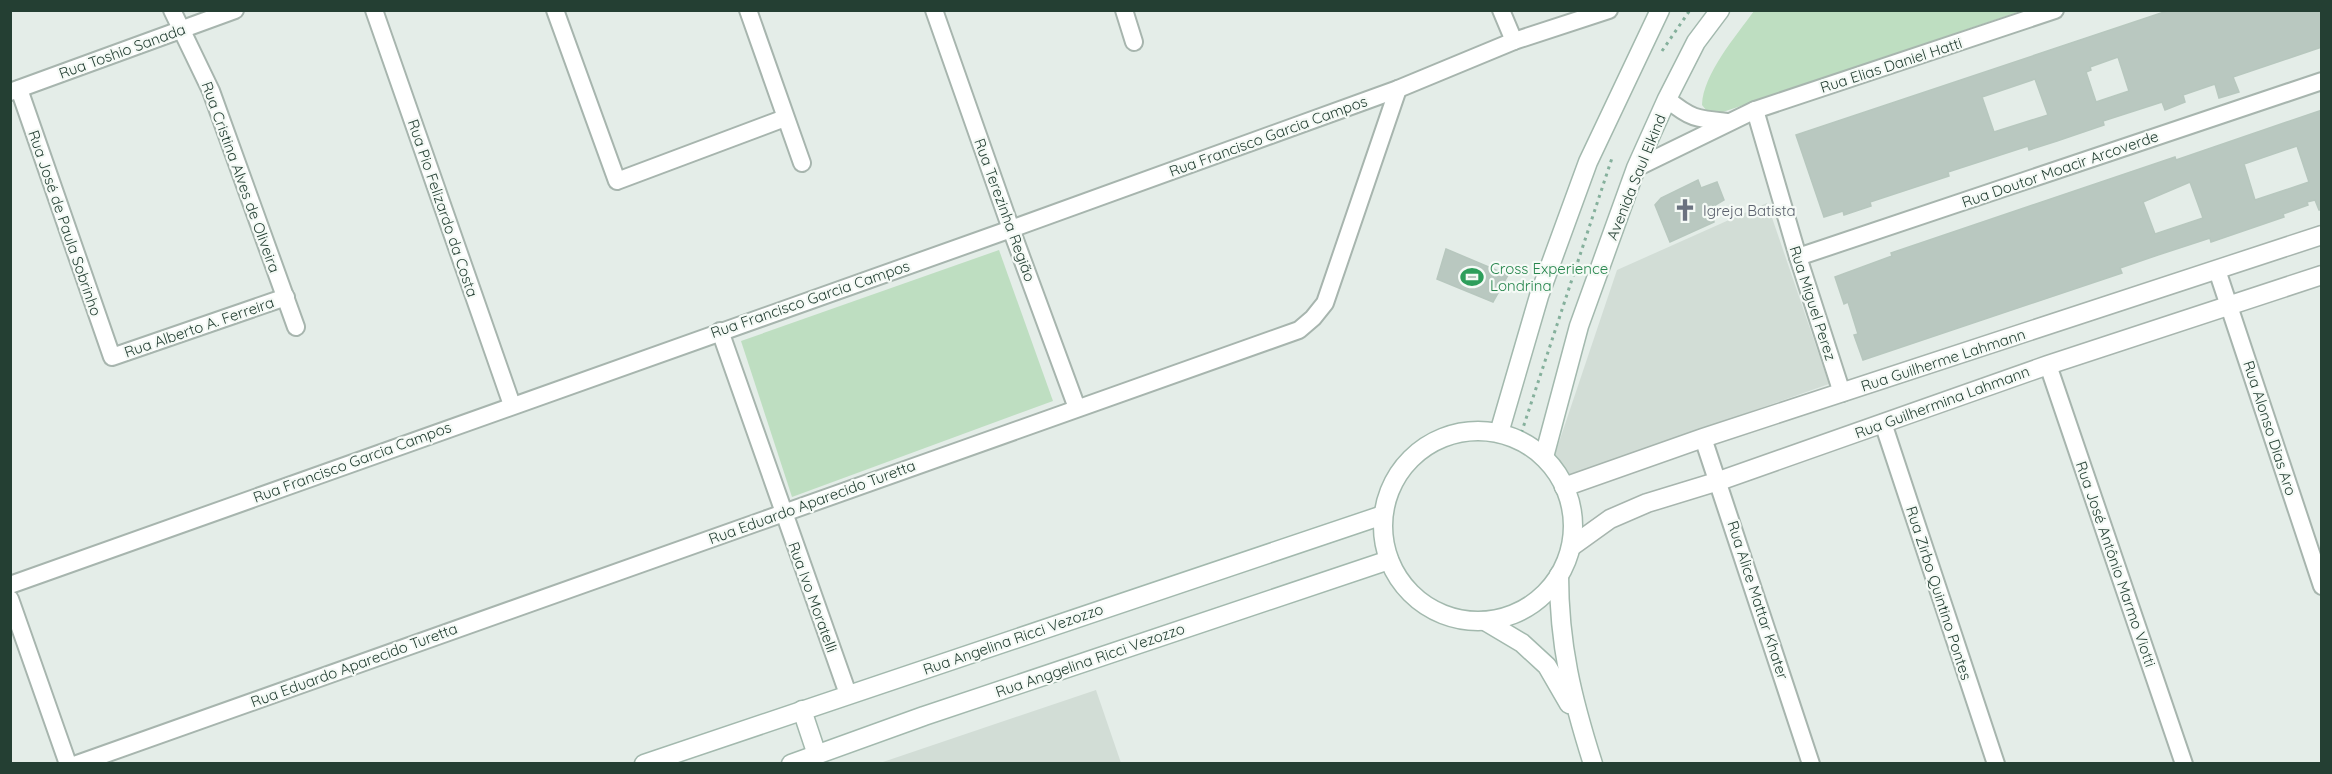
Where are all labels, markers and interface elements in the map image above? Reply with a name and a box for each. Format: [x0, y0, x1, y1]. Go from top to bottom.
street label: Rua Toshio Sanada [56, 19, 188, 83]
street label: Rua Elias Daniel Hatti [1818, 33, 1964, 97]
street label: Rua Cristina Alves de Oliveira [198, 79, 284, 275]
street label: Rua Francisco Garcia Campos [1166, 91, 1370, 181]
street label: Avenida Saul Elkind [1602, 111, 1670, 243]
street label: Rua Pio Felizardo da Costa [404, 117, 482, 299]
street label: Rua Doutor Moacir Arcoverde [1959, 126, 2161, 212]
street label: Rua José de Paula Sobrinho [24, 128, 106, 318]
street label: Rua Terezinha Região [970, 136, 1040, 284]
church icon: Igreja Batista [1672, 197, 1698, 223]
place label: Igreja Batista [1703, 201, 1796, 220]
street label: Rua Miguel Perez [1786, 243, 1840, 363]
street label: Rua Francisco Garcia Campos [708, 256, 912, 342]
place label: Cross Experience Londrina [1490, 259, 1608, 295]
sports icon: Cross Experience Londrina [1459, 264, 1485, 290]
street label: Rua Alberto A. Ferreira [122, 292, 276, 362]
street label: Rua Guilherme Lahmann [1858, 324, 2028, 396]
street label: Rua Alonso Dias Aro [2239, 358, 2301, 498]
street label: Rua Guilhermina Lahmann [1852, 362, 2032, 442]
street label: Rua Francisco Garcia Campos [250, 417, 454, 507]
street label: Rua Eduardo Aparecido Turetta [706, 456, 918, 548]
street label: Rua José Antônio Marmo Viotti [2072, 459, 2160, 669]
street label: Rua Zirbo Quintino Pontes [1902, 504, 1976, 682]
street label: Rua Alice Mattar Khater [1723, 518, 1793, 682]
street label: Rua Ivo Moratelli [784, 539, 842, 655]
street label: Rua Angelina Ricci Vezozzo [920, 599, 1106, 679]
street label: Rua Eduardo Aparecido Turetta [248, 619, 460, 711]
street label: Rua Anggelina Ricci Vezozzo [993, 619, 1187, 701]

